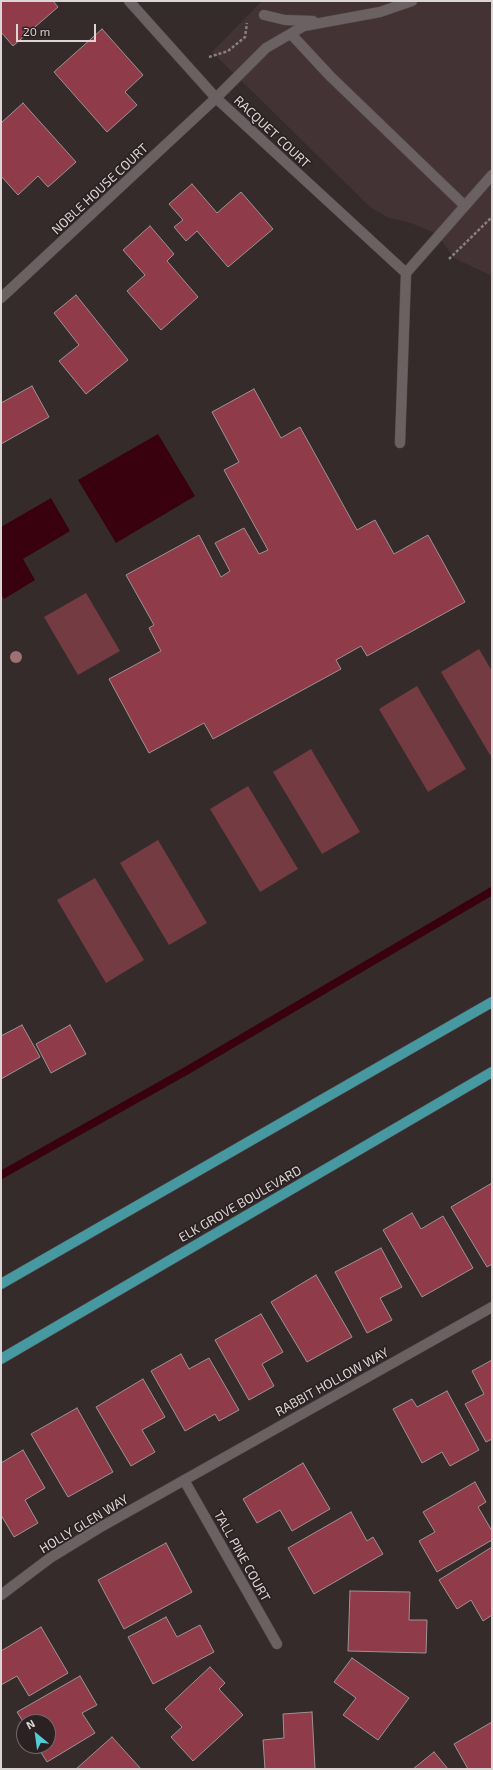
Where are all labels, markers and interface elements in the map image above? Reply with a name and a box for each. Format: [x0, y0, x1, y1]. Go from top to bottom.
scale bar [18, 16, 98, 42]
text: 20 m [23, 24, 50, 38]
street label: RACQUET COURT [231, 93, 313, 171]
street label: NOBLE HOUSE COURT [48, 140, 152, 238]
street label: ELK GROVE BOULEVARD [176, 1162, 304, 1246]
street label: RABBIT HOLLOW WAY [273, 1344, 391, 1420]
street label: HOLLY GLEN WAY [37, 1491, 131, 1557]
street label: TALL PINE COURT [211, 1508, 273, 1604]
north arrow [16, 1714, 56, 1754]
text: N [24, 1716, 37, 1732]

